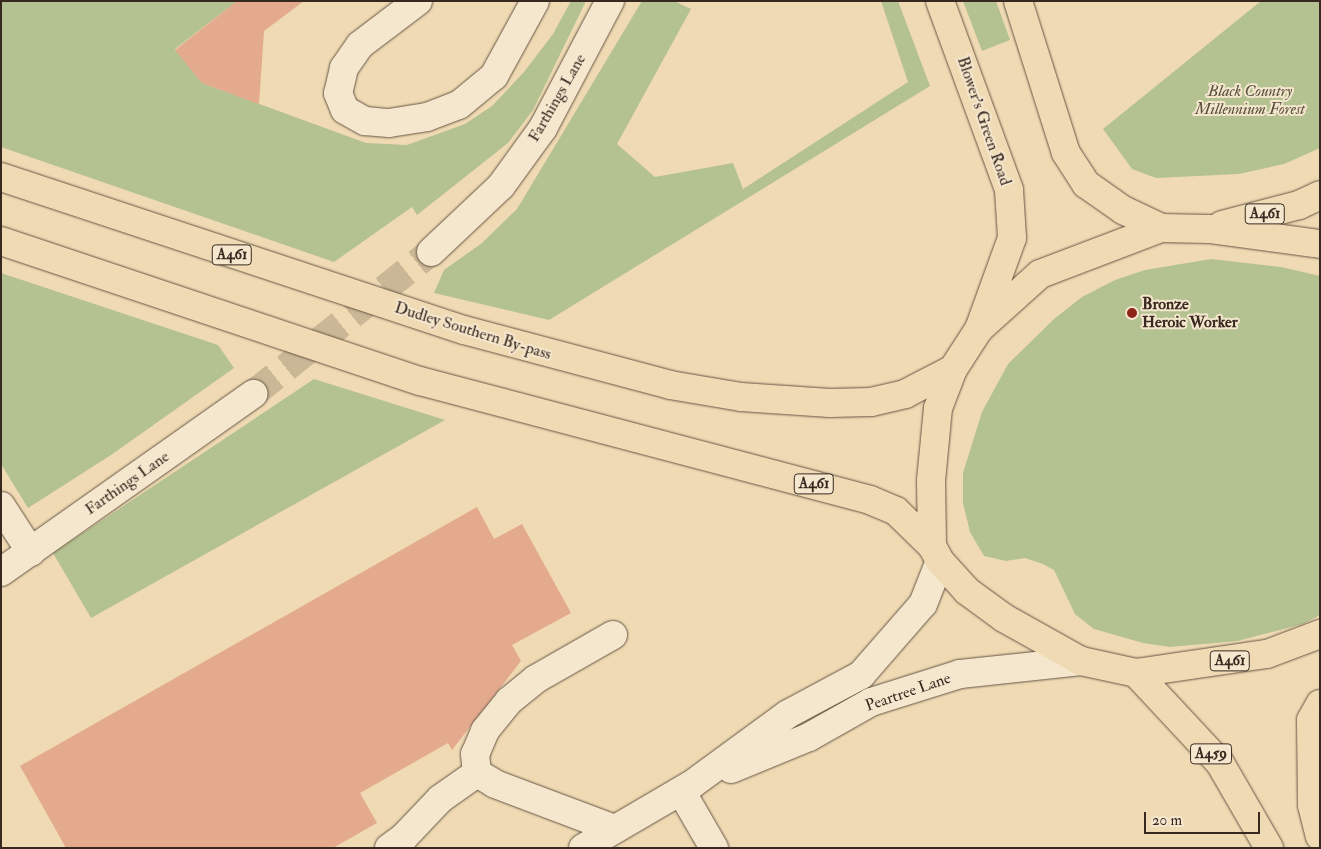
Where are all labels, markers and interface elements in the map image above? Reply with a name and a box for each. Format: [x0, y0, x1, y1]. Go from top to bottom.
street label: Farthings Lane [524, 51, 590, 145]
street label: Blower's Green Road [953, 54, 1015, 188]
park label: Black Country Millennium Forest [1195, 81, 1305, 119]
road number: A461 [1244, 202, 1286, 226]
road number: A461 [211, 242, 253, 268]
place label: Bronze Heroic Worker [1142, 294, 1238, 332]
street label: Dudley Southern By-pass [392, 298, 554, 364]
marker: Bronze Heroic Worker [1126, 307, 1138, 319]
street label: Farthings Lane [81, 447, 173, 519]
road number: A461 [793, 472, 835, 496]
road number: A461 [1209, 648, 1251, 674]
street label: Peartree Lane [863, 668, 953, 716]
road number: A459 [1190, 742, 1232, 766]
scale bar [1146, 802, 1262, 834]
text: 20 m [1152, 811, 1182, 830]

